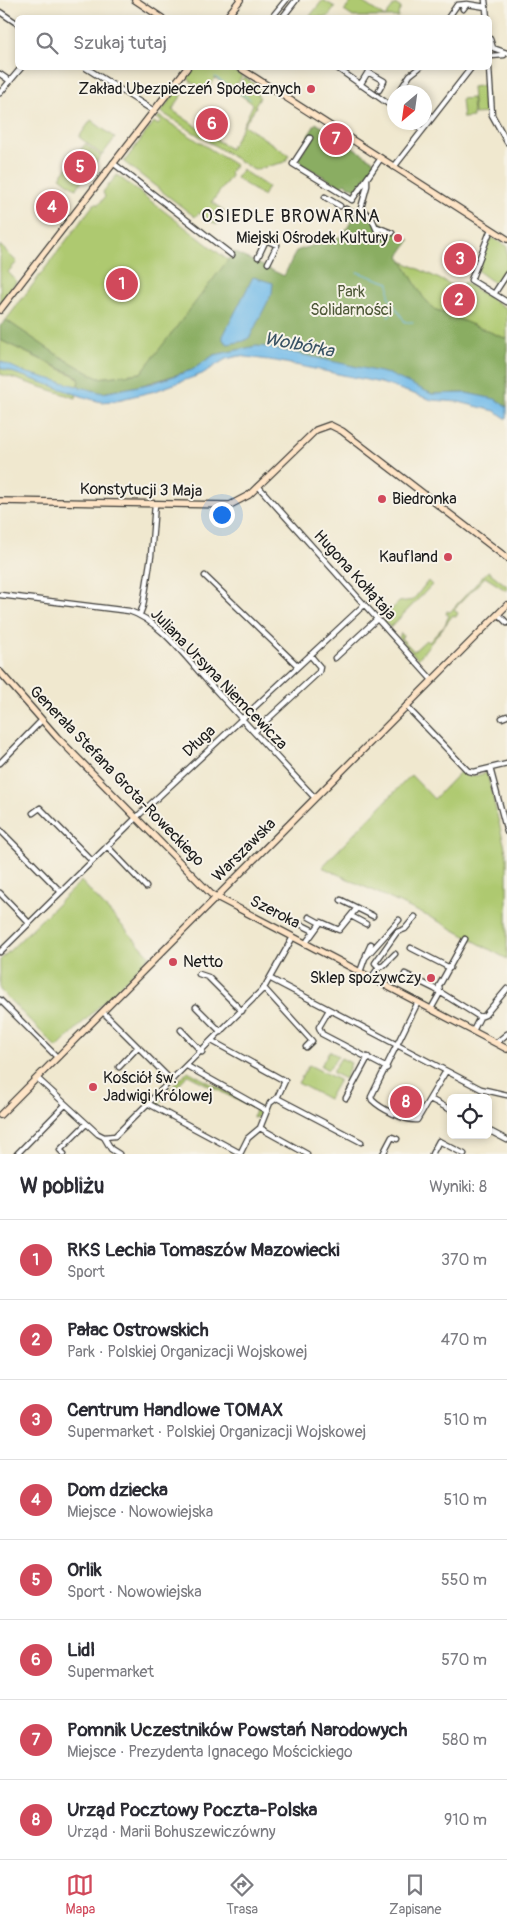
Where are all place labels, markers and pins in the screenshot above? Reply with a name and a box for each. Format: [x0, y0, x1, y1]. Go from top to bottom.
place label: Zakład Ubezpieczeń Społecznych [78, 79, 301, 99]
marker: Zakład Ubezpieczeń Społecznych [305, 83, 317, 95]
pin: 6 [196, 105, 228, 143]
pin: 7 [320, 120, 352, 158]
pin: 5 [64, 148, 96, 186]
pin: 4 [36, 188, 68, 226]
place label: Miejski Ośrodek Kultury [236, 228, 388, 248]
marker: Miejski Ośrodek Kultury [392, 232, 404, 244]
pin: 3 [444, 240, 476, 278]
pin: 1 [106, 265, 138, 303]
pin: 2 [443, 281, 475, 319]
place label: Biedronka [392, 489, 457, 509]
marker: Biedronka [376, 493, 388, 505]
place label: Kaufland [379, 547, 438, 567]
marker: Kaufland [442, 551, 454, 563]
place label: Netto [183, 952, 224, 972]
marker: Netto [167, 956, 179, 968]
place label: Sklep spożywczy [310, 968, 421, 988]
marker: Sklep spożywczy [425, 972, 437, 984]
place label: Kościół św. Jadwigi Królowej [103, 1068, 213, 1106]
marker: Kościół św. Jadwigi Królowej [87, 1081, 99, 1093]
pin: 8 [390, 1083, 422, 1121]

